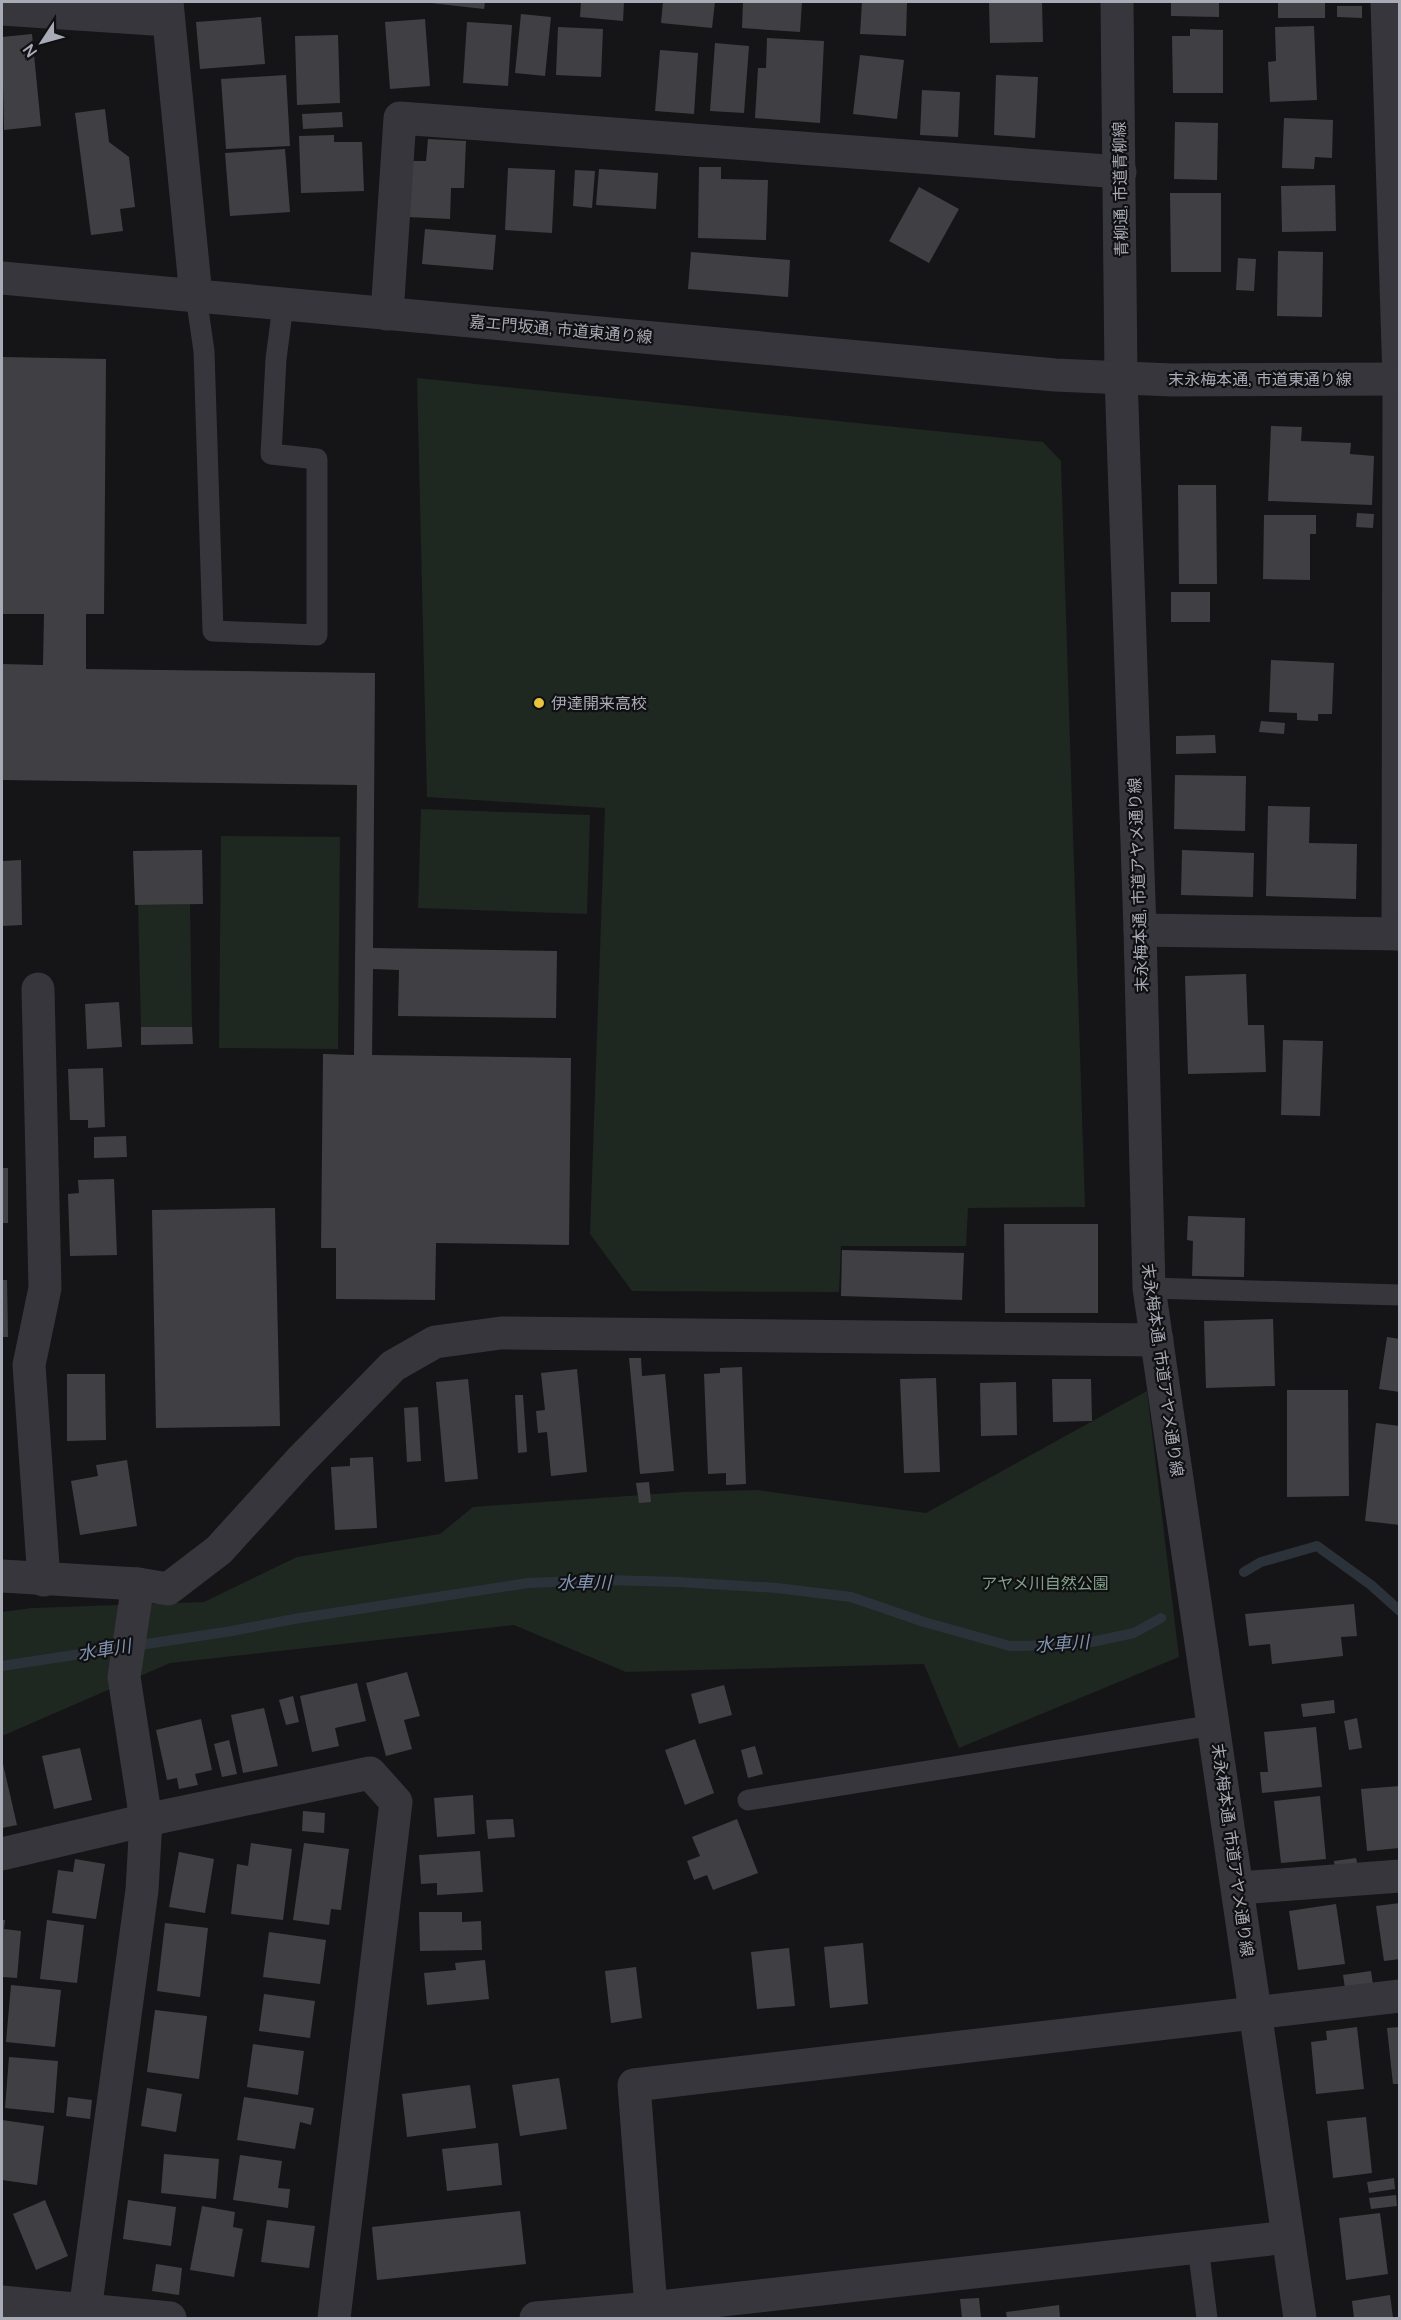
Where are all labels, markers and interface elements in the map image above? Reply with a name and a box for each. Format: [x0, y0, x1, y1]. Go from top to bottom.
north arrow [12, 12, 72, 72]
text: N [18, 40, 42, 62]
street label: 青柳通, 市道青柳線 [1108, 121, 1132, 257]
street label: 嘉エ門坂通, 市道東通り線 [469, 310, 653, 348]
street label: 末永梅本通, 市道東通り線 [1168, 368, 1352, 390]
place label: 伊達開来高校 [551, 692, 647, 714]
marker: 伊達開来高校 [532, 696, 546, 710]
street label: 末永梅本通, 市道アヤメ通り線 [1123, 777, 1153, 993]
street label: 末永梅本通, 市道アヤメ通り線 [1137, 1262, 1189, 1478]
water label: 水車川 [557, 1570, 613, 1594]
park label: アヤメ川自然公園 [981, 1572, 1109, 1594]
water label: 水車川 [1034, 1629, 1092, 1657]
water label: 水車川 [75, 1633, 135, 1665]
street label: 末永梅本通, 市道アヤメ通り線 [1207, 1742, 1259, 1958]

